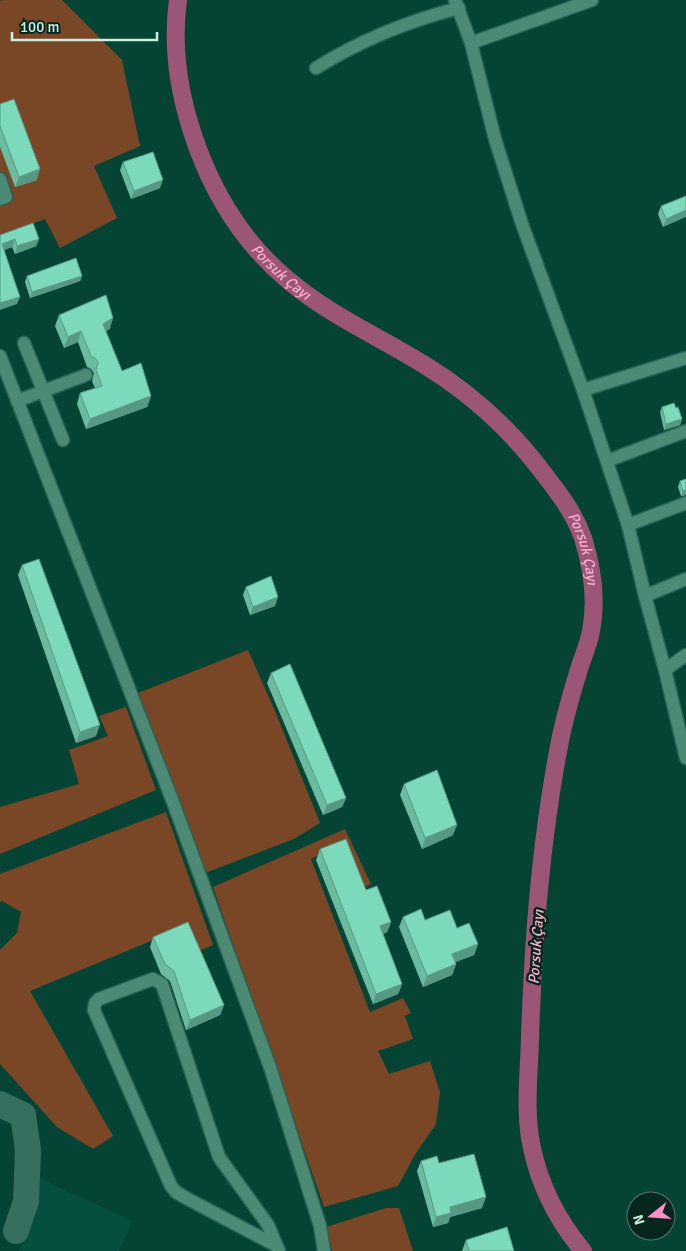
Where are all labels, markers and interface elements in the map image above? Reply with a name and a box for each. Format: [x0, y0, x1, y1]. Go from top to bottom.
scale bar [12, 10, 158, 42]
text: 100 m [20, 18, 60, 36]
water label: Porsuk Çayı [247, 240, 315, 304]
water label: Porsuk Çayı [564, 509, 602, 587]
water label: Porsuk Çayı [524, 908, 548, 985]
north arrow [626, 1191, 676, 1241]
text: N [629, 1213, 649, 1227]

